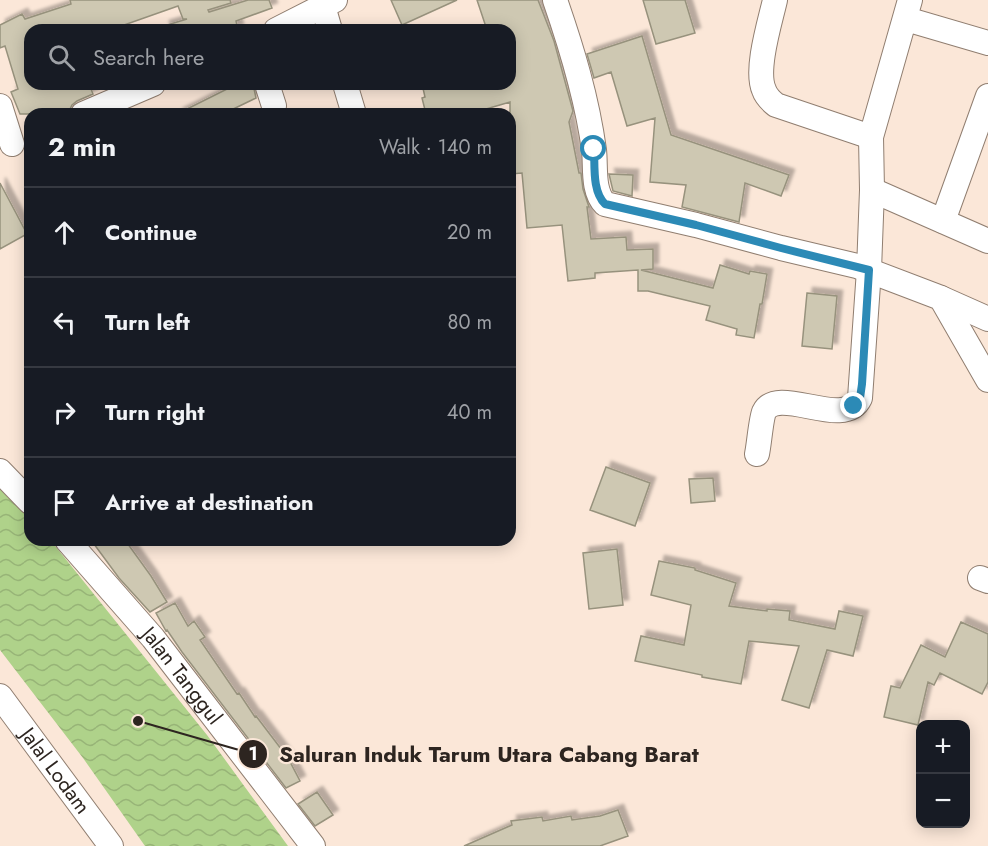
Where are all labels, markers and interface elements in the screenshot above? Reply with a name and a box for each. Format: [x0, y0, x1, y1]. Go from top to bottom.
search box [24, 24, 516, 90]
icon: search [45, 41, 78, 74]
text: Search here [93, 41, 204, 73]
text: 2 min [48, 128, 116, 166]
text: Walk · 140 m [379, 133, 492, 162]
route start [580, 135, 606, 161]
icon: ahead [48, 216, 81, 249]
text: Continue [105, 216, 197, 248]
text: 20 m [447, 218, 492, 247]
icon: left [48, 306, 81, 339]
text: Turn left [105, 306, 190, 338]
text: 80 m [447, 308, 492, 337]
route end [840, 392, 866, 418]
icon: right [48, 396, 81, 429]
text: Turn right [105, 396, 205, 428]
text: 40 m [447, 398, 492, 427]
icon: arrive [48, 486, 81, 519]
text: Arrive at destination [105, 486, 314, 518]
street label: Jalan Tanggul [133, 618, 229, 731]
street label: Jalal Lodam [12, 719, 97, 820]
map controls [916, 720, 970, 828]
button: + [916, 720, 970, 774]
callout: Saluran Induk Tarum Utara Cabang Barat [238, 734, 711, 774]
text: Saluran Induk Tarum Utara Cabang Barat [279, 738, 699, 770]
text: 1 [248, 741, 258, 767]
button: − [916, 774, 970, 828]

